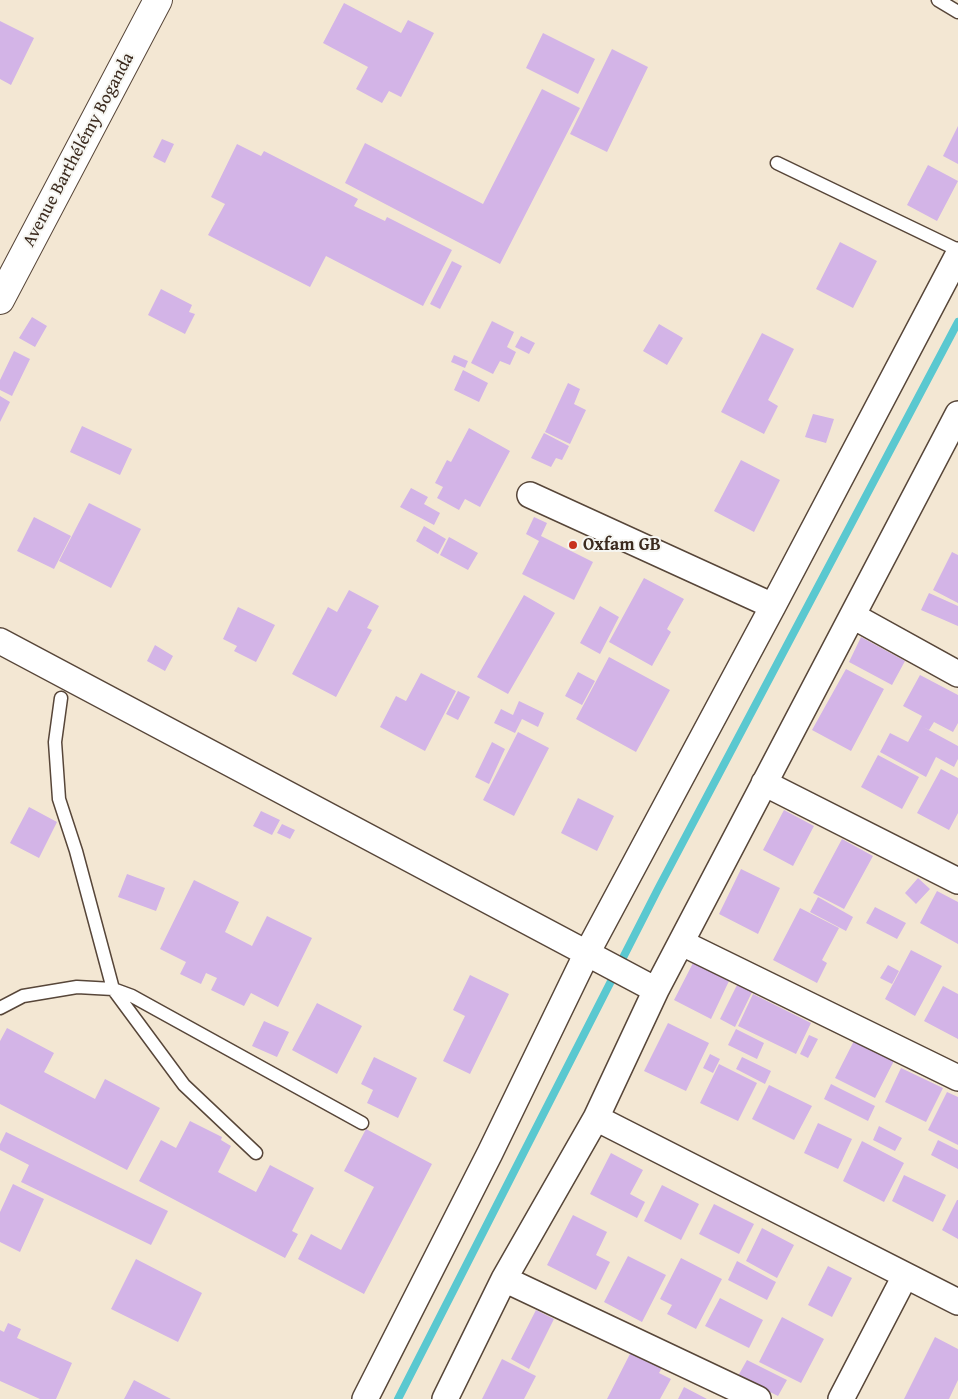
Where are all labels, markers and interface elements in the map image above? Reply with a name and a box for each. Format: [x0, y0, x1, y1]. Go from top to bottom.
street label: Avenue Barthélémy Boganda [19, 49, 139, 251]
place label: Oxfam GB [583, 534, 661, 556]
marker: Oxfam GB [567, 539, 579, 551]

